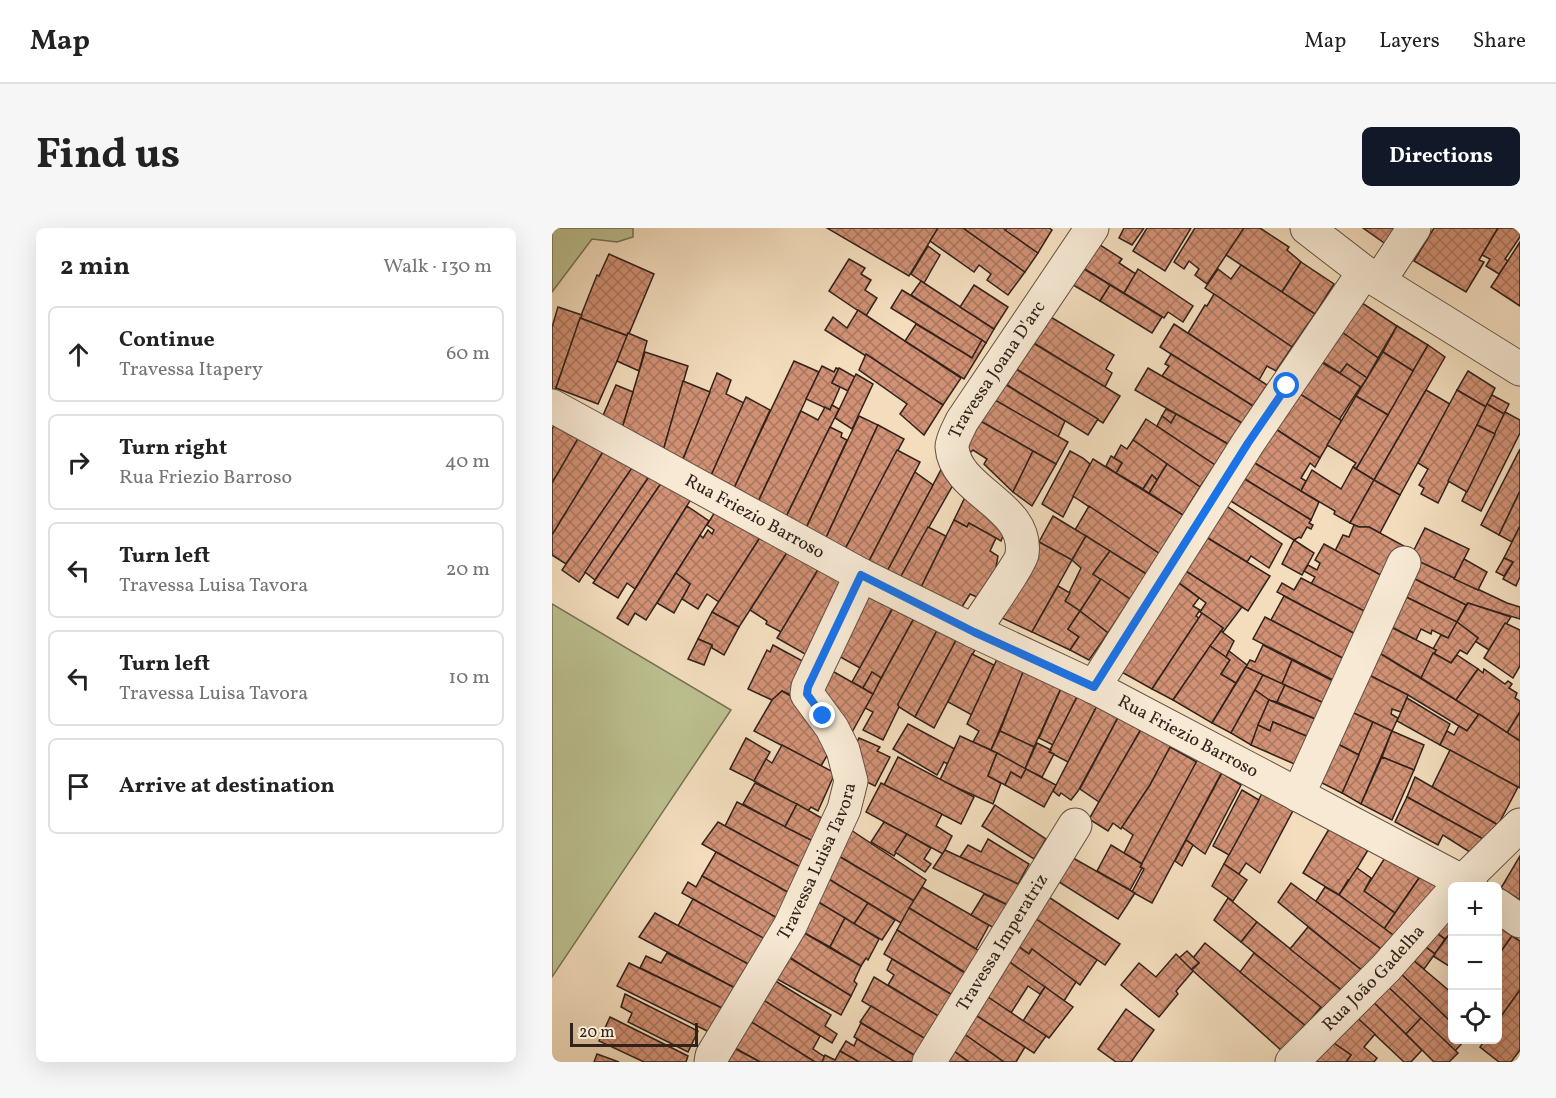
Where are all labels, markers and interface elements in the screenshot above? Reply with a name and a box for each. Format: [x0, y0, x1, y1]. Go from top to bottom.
text: Map [30, 22, 90, 61]
text: Map [1304, 27, 1346, 56]
text: Layers [1379, 27, 1440, 56]
text: Share [1473, 27, 1526, 56]
text: Find us [36, 127, 180, 186]
button: Directions [1362, 127, 1520, 186]
text: 2 min [60, 249, 130, 285]
text: Walk · 130 m [383, 253, 492, 281]
street label: Travessa Joana D'arc [943, 296, 1052, 443]
text: Continue [119, 325, 215, 356]
icon: ahead [62, 338, 95, 371]
text: 60 m [446, 340, 490, 368]
text: Travessa Itapery [119, 356, 263, 384]
route start [1273, 372, 1299, 398]
text: Turn right [119, 433, 227, 464]
icon: right [62, 446, 95, 479]
text: 40 m [445, 448, 490, 476]
text: Rua Friezio Barroso [119, 464, 292, 492]
street label: Rua Friezio Barroso [680, 468, 829, 565]
text: Turn left [119, 541, 210, 572]
icon: left [62, 554, 95, 587]
text: 20 m [446, 556, 490, 584]
text: Travessa Luisa Tavora [119, 572, 308, 600]
text: Turn left [119, 649, 210, 680]
icon: left [62, 662, 95, 695]
text: 10 m [449, 664, 490, 692]
text: Travessa Luisa Tavora [119, 680, 308, 708]
street label: Rua Friezio Barroso [1113, 689, 1263, 784]
route end [809, 702, 835, 728]
icon: arrive [62, 770, 95, 803]
text: Arrive at destination [119, 771, 335, 802]
street label: Travessa Luisa Tavora [772, 780, 863, 945]
street label: Travessa Imperatriz [950, 869, 1054, 1016]
map controls [1448, 882, 1502, 1044]
button: + [1448, 882, 1502, 936]
street label: Rua João Gadelha [1317, 920, 1431, 1037]
button: − [1448, 936, 1502, 990]
button: locate [1448, 990, 1502, 1044]
scale bar [570, 1020, 698, 1048]
text: 20 m [579, 1022, 614, 1044]

